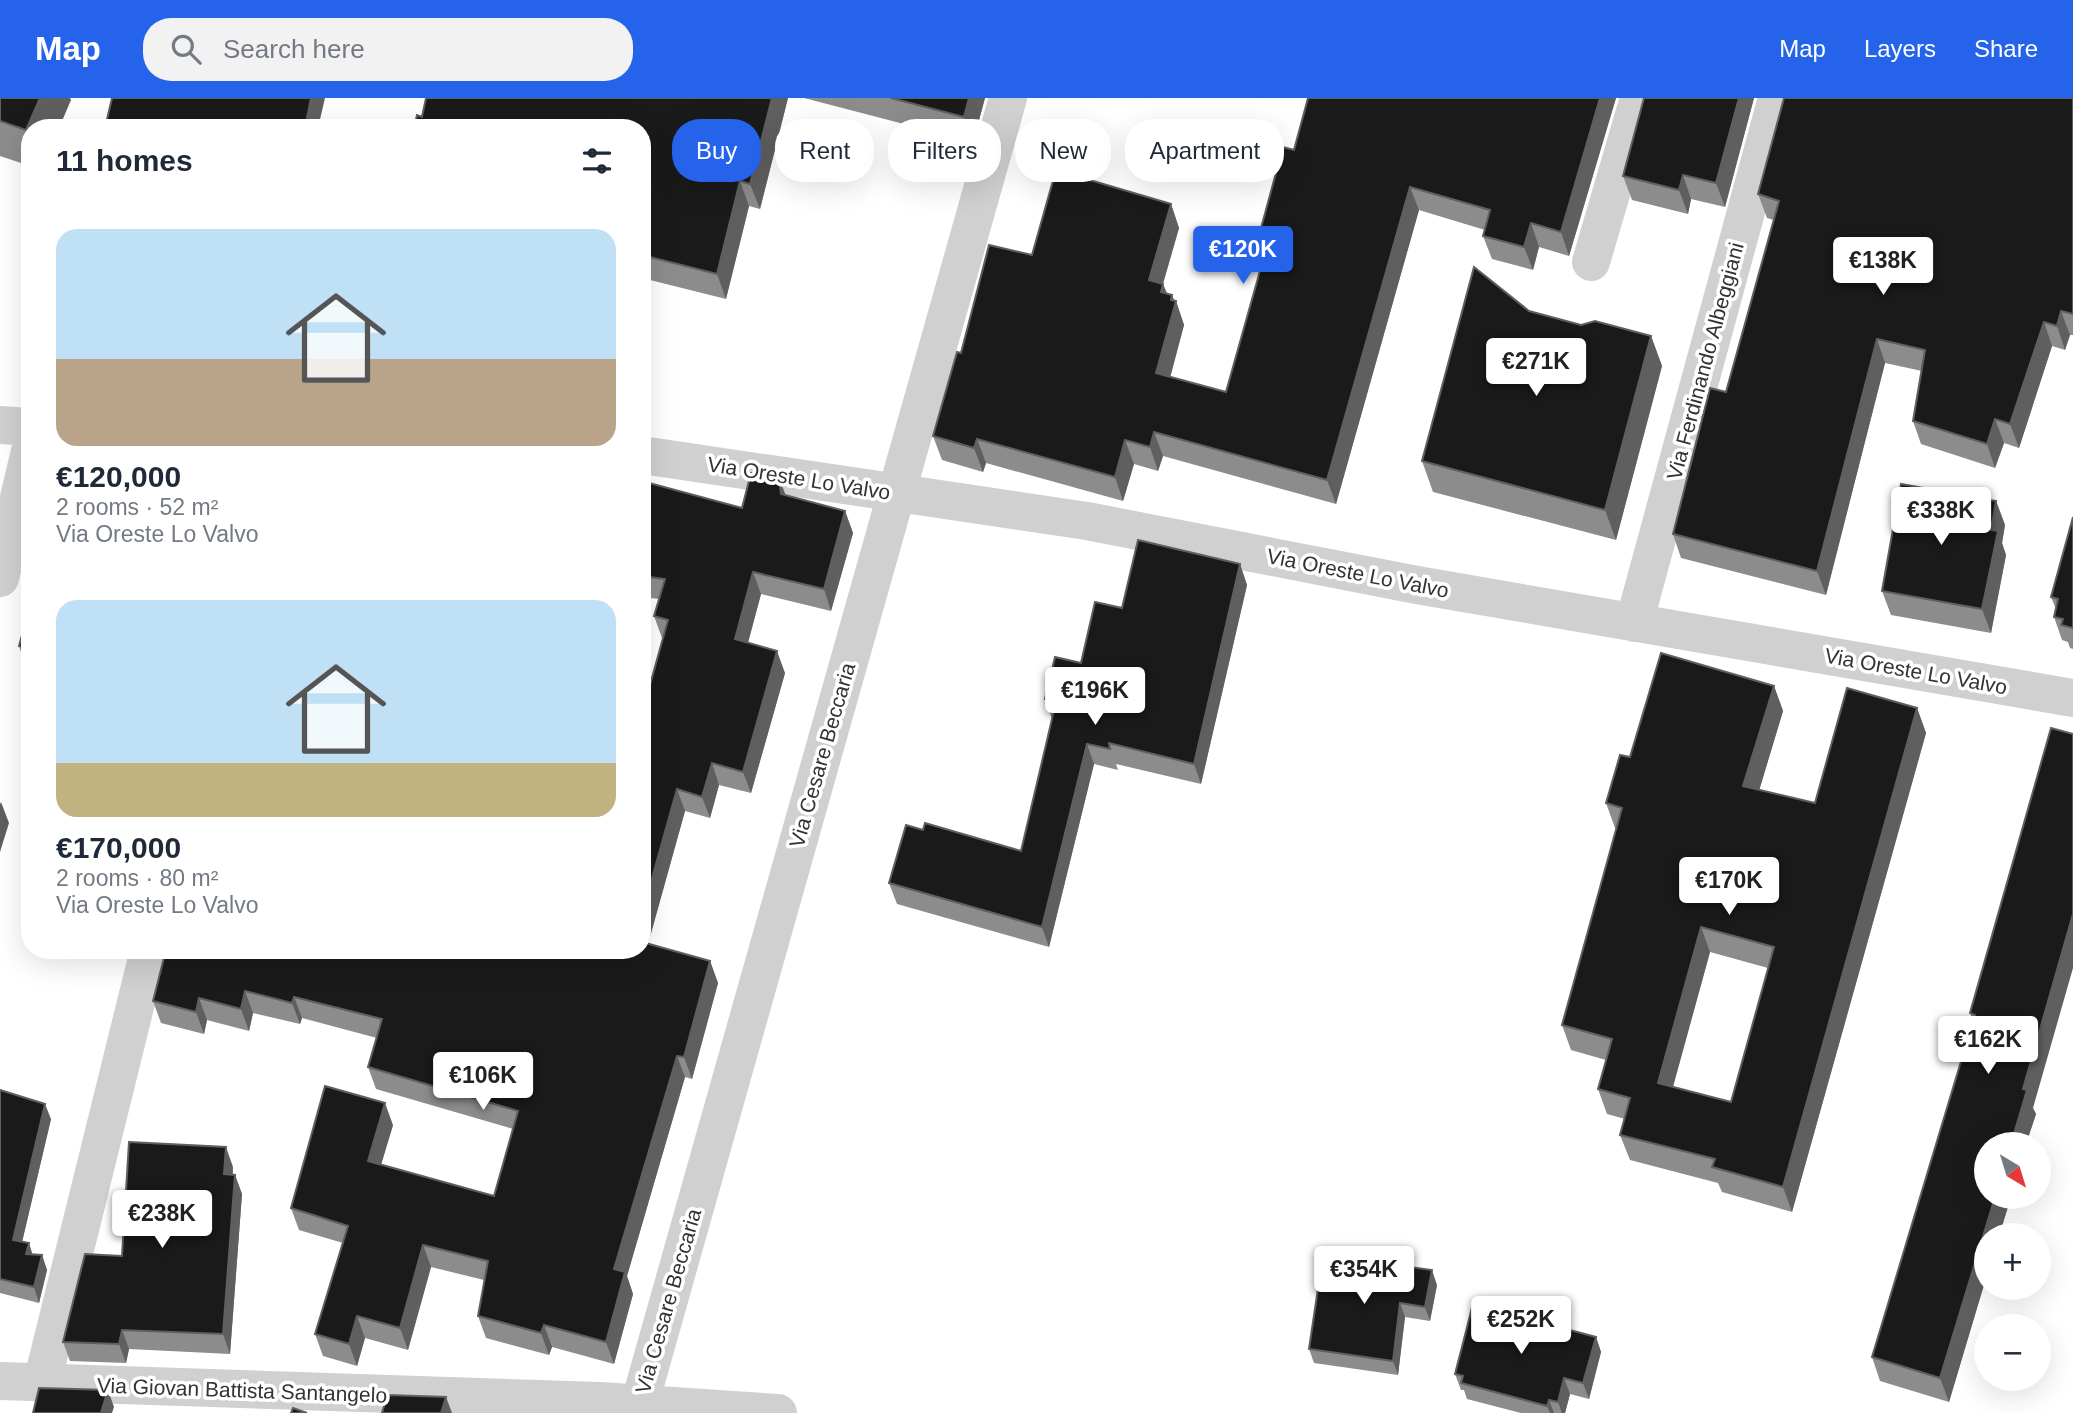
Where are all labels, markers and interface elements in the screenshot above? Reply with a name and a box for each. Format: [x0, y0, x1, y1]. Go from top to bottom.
search box [143, 18, 633, 81]
text: Map [35, 30, 101, 67]
icon: search [167, 30, 205, 68]
text: Search here [223, 34, 365, 64]
text: Map [1779, 35, 1826, 62]
text: Layers [1864, 35, 1936, 62]
text: Share [1974, 35, 2038, 62]
chip: Buy [672, 119, 761, 182]
chip: Rent [775, 119, 874, 182]
chip: Filters [888, 119, 1001, 182]
chip: New [1015, 119, 1111, 182]
chip: Apartment [1125, 119, 1284, 182]
icon: filters [578, 142, 616, 180]
text: 11 homes [56, 144, 193, 177]
pin: €120K [1194, 226, 1292, 286]
text: €120K [1209, 236, 1277, 262]
pin: €138K [1834, 238, 1932, 297]
street label: Via Ferdinando Albeggiani [1662, 240, 1748, 482]
text: €138K [1849, 247, 1917, 273]
icon: home [273, 275, 399, 401]
pin: €271K [1487, 338, 1585, 398]
text: €271K [1502, 348, 1570, 374]
street label: Via Oreste Lo Valvo [706, 452, 892, 504]
text: €120,000 [56, 460, 181, 493]
pin: €338K [1892, 488, 1990, 547]
text: 2 rooms · 52 m² [56, 494, 218, 520]
text: €338K [1907, 497, 1975, 523]
text: Via Oreste Lo Valvo [56, 521, 258, 547]
street label: Via Oreste Lo Valvo [1265, 544, 1451, 602]
street label: Via Oreste Lo Valvo [1823, 644, 2009, 698]
icon: home [273, 646, 399, 772]
street label: Via Cesare Beccaria [785, 660, 859, 850]
pin: €196K [1046, 668, 1144, 727]
text: €196K [1061, 677, 1129, 703]
text: €170,000 [56, 831, 181, 864]
pin: €170K [1680, 858, 1778, 917]
text: 2 rooms · 80 m² [56, 865, 218, 891]
text: €170K [1695, 867, 1763, 893]
text: Via Oreste Lo Valvo [56, 892, 258, 918]
pin: €162K [1939, 1016, 2037, 1076]
text: €162K [1954, 1026, 2022, 1052]
pin: €106K [434, 1052, 532, 1112]
text: €106K [449, 1062, 517, 1088]
north arrow [1974, 1132, 2051, 1209]
map controls [1974, 1132, 2051, 1391]
pin: €238K [113, 1190, 211, 1250]
text: €238K [128, 1200, 196, 1226]
street label: Via Cesare Beccaria [631, 1206, 705, 1396]
button: + [1974, 1223, 2051, 1300]
pin: €354K [1315, 1246, 1413, 1306]
text: €354K [1330, 1256, 1398, 1282]
pin: €252K [1472, 1296, 1570, 1356]
text: €252K [1487, 1306, 1555, 1332]
button: − [1974, 1314, 2051, 1391]
street label: Via Giovan Battista Santangelo [97, 1373, 387, 1407]

